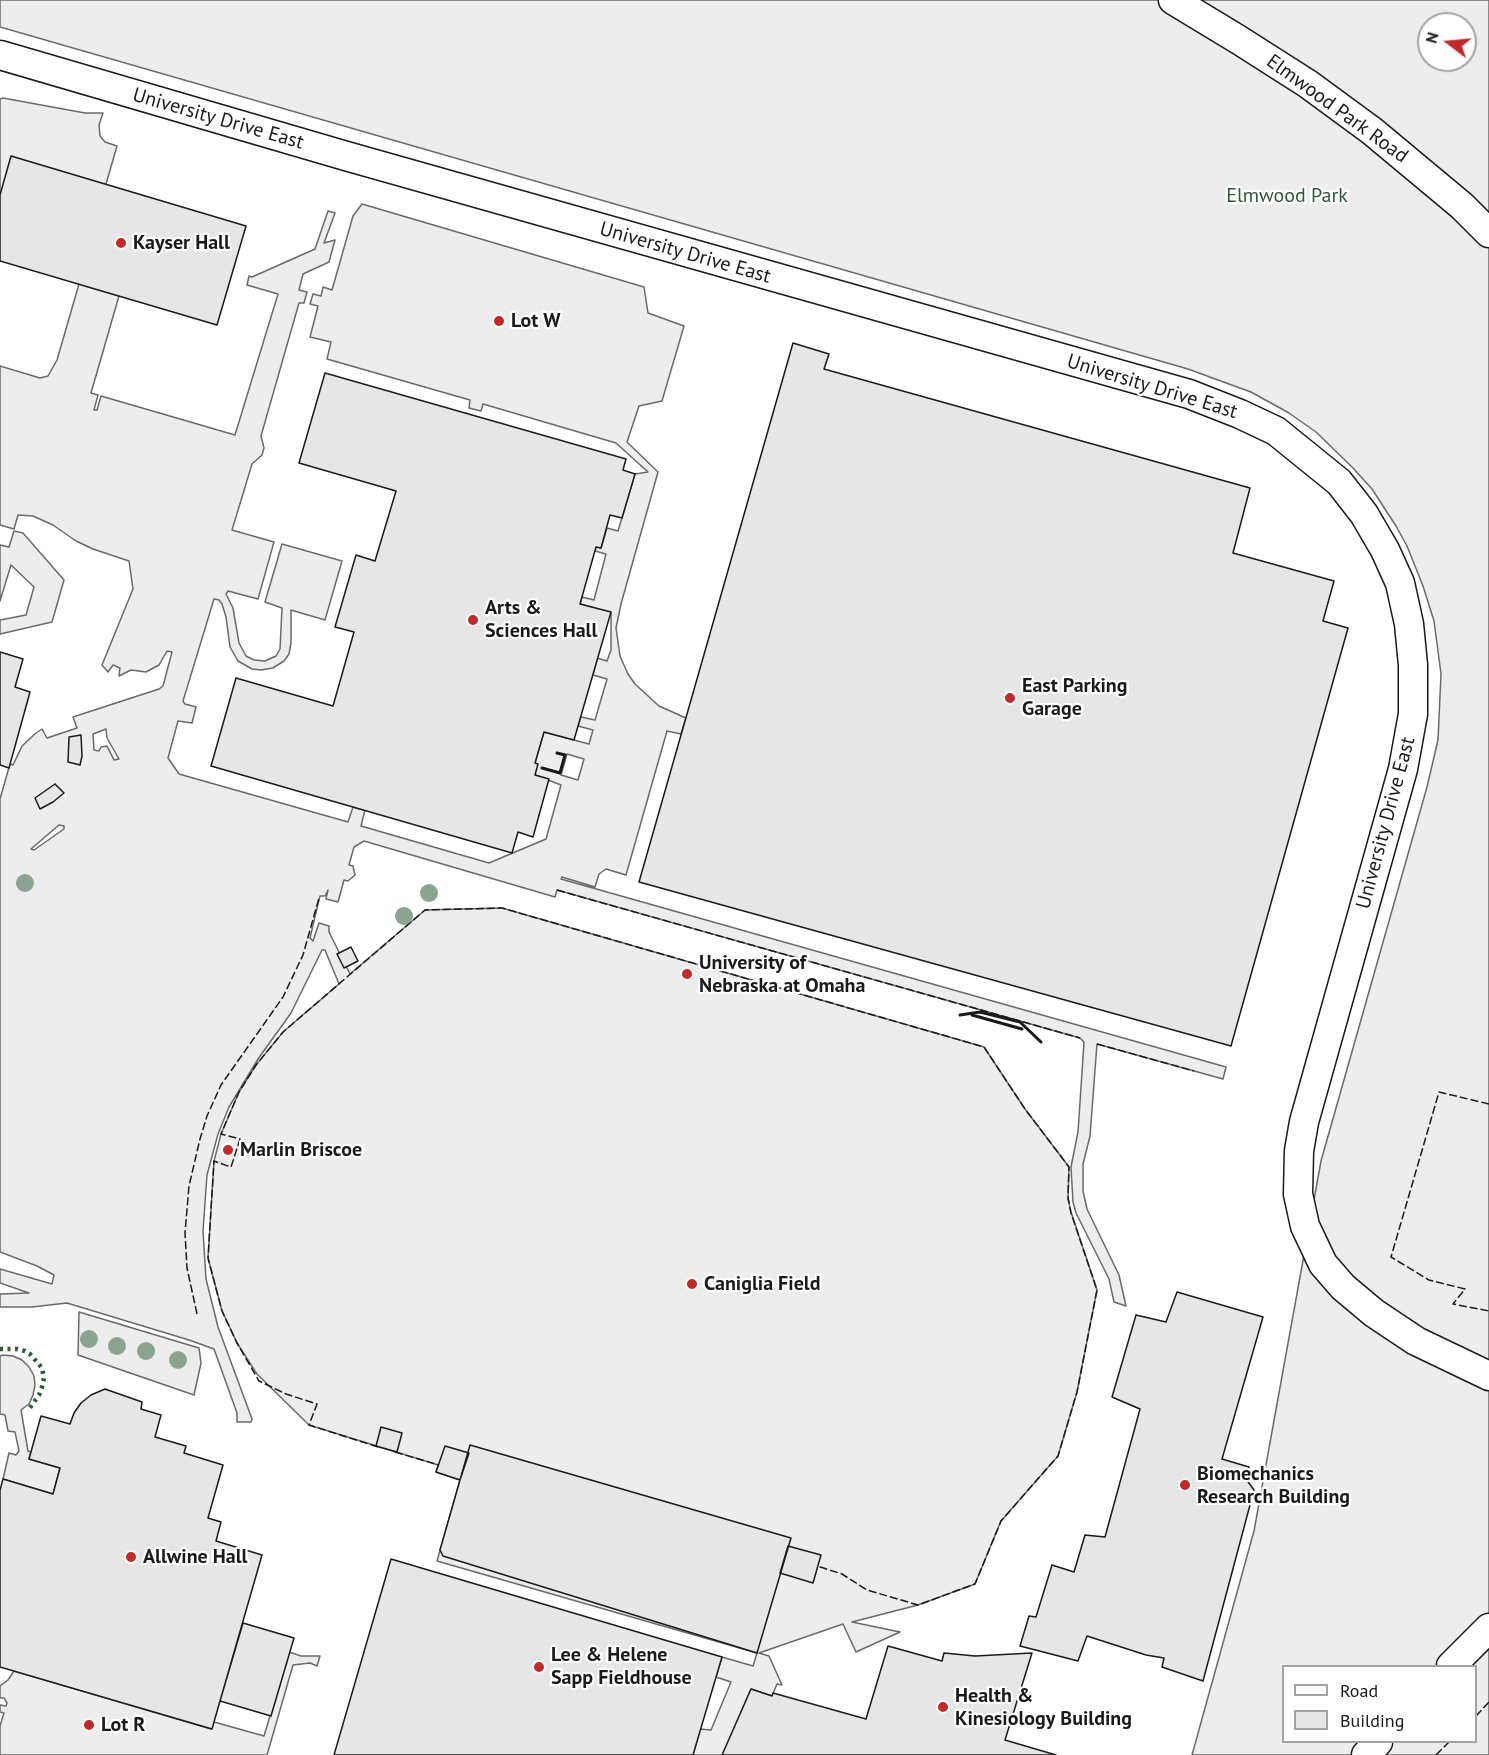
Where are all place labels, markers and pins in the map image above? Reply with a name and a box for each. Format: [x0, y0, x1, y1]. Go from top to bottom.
place label: Kayser Hall [133, 231, 230, 255]
marker: Kayser Hall [114, 236, 128, 250]
place label: Lot W [511, 309, 561, 333]
marker: Lot W [492, 314, 506, 328]
place label: Arts & Sciences Hall [485, 596, 597, 643]
marker: Arts & Sciences Hall [466, 613, 480, 627]
place label: East Parking Garage [1022, 674, 1127, 721]
marker: East Parking Garage [1003, 691, 1017, 705]
place label: University of Nebraska at Omaha [699, 951, 865, 998]
marker: University of Nebraska at Omaha [680, 967, 694, 981]
place label: Marlin Briscoe [240, 1138, 362, 1162]
marker: Marlin Briscoe [221, 1143, 235, 1157]
place label: Caniglia Field [704, 1272, 820, 1296]
marker: Caniglia Field [685, 1277, 699, 1291]
place label: Biomechanics Research Building [1197, 1462, 1350, 1509]
marker: Biomechanics Research Building [1178, 1478, 1192, 1492]
place label: Allwine Hall [143, 1545, 247, 1569]
marker: Allwine Hall [124, 1550, 138, 1564]
place label: Lee & Helene Sapp Fieldhouse [551, 1643, 692, 1690]
marker: Lee & Helene Sapp Fieldhouse [532, 1660, 546, 1674]
place label: Health & Kinesiology Building [955, 1684, 1132, 1731]
marker: Health & Kinesiology Building [936, 1700, 950, 1714]
place label: Lot R [101, 1713, 145, 1737]
marker: Lot R [82, 1718, 96, 1732]

